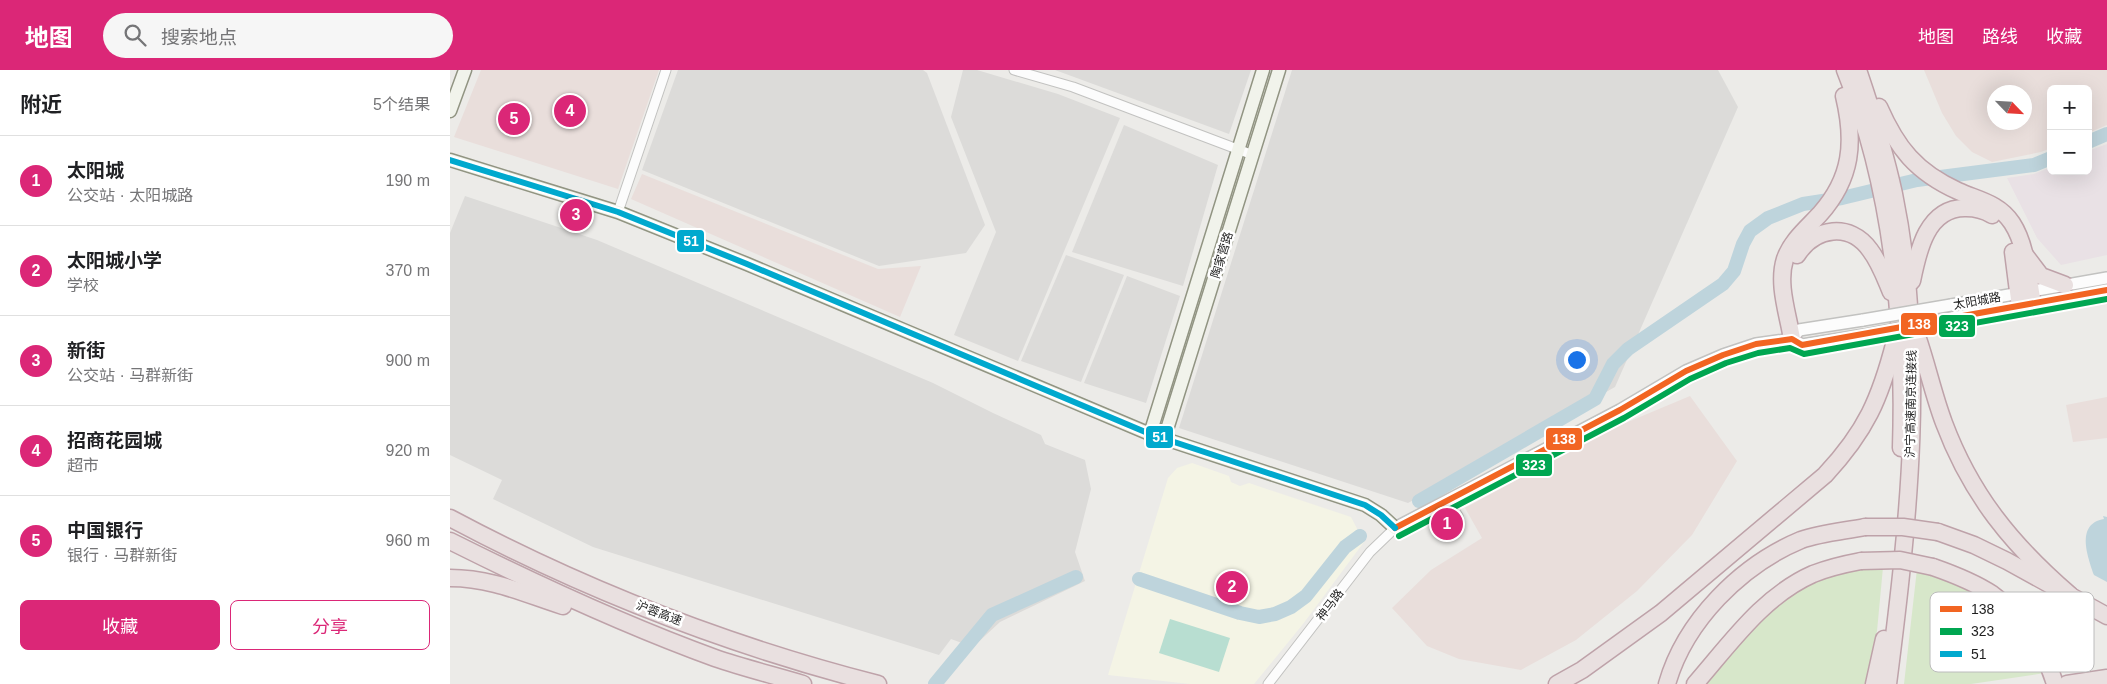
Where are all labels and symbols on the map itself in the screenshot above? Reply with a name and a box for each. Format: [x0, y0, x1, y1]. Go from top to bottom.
north arrow [1987, 85, 2032, 130]
pin: 4 [554, 92, 586, 130]
pin: 5 [498, 100, 530, 138]
pin: 3 [560, 196, 592, 234]
line badge: 51 [676, 229, 705, 253]
street label: 陶家营路 [1208, 230, 1236, 280]
text: 51 [683, 233, 699, 249]
street label: 太阳城路 [1952, 290, 2002, 312]
line badge: 138 [1900, 312, 1938, 336]
line badge: 323 [1938, 314, 1976, 338]
text: 138 [1907, 316, 1931, 332]
text: 323 [1945, 318, 1969, 334]
your location [1564, 347, 1590, 373]
street label: 沪宁高速南京连接线 [1903, 350, 1919, 458]
line badge: 51 [1145, 425, 1174, 449]
line badge: 138 [1545, 427, 1583, 451]
text: 51 [1152, 429, 1168, 445]
text: 138 [1552, 431, 1576, 447]
line badge: 323 [1515, 453, 1553, 477]
text: 323 [1522, 457, 1546, 473]
pin: 1 [1431, 505, 1463, 543]
pin: 2 [1216, 568, 1248, 606]
street label: 神马路 [1314, 586, 1346, 624]
legend [1930, 592, 2094, 672]
street label: 沪蓉高速 [634, 598, 684, 628]
text: 138 [1971, 601, 1995, 617]
text: 323 [1971, 623, 1995, 639]
text: 51 [1971, 646, 1987, 662]

